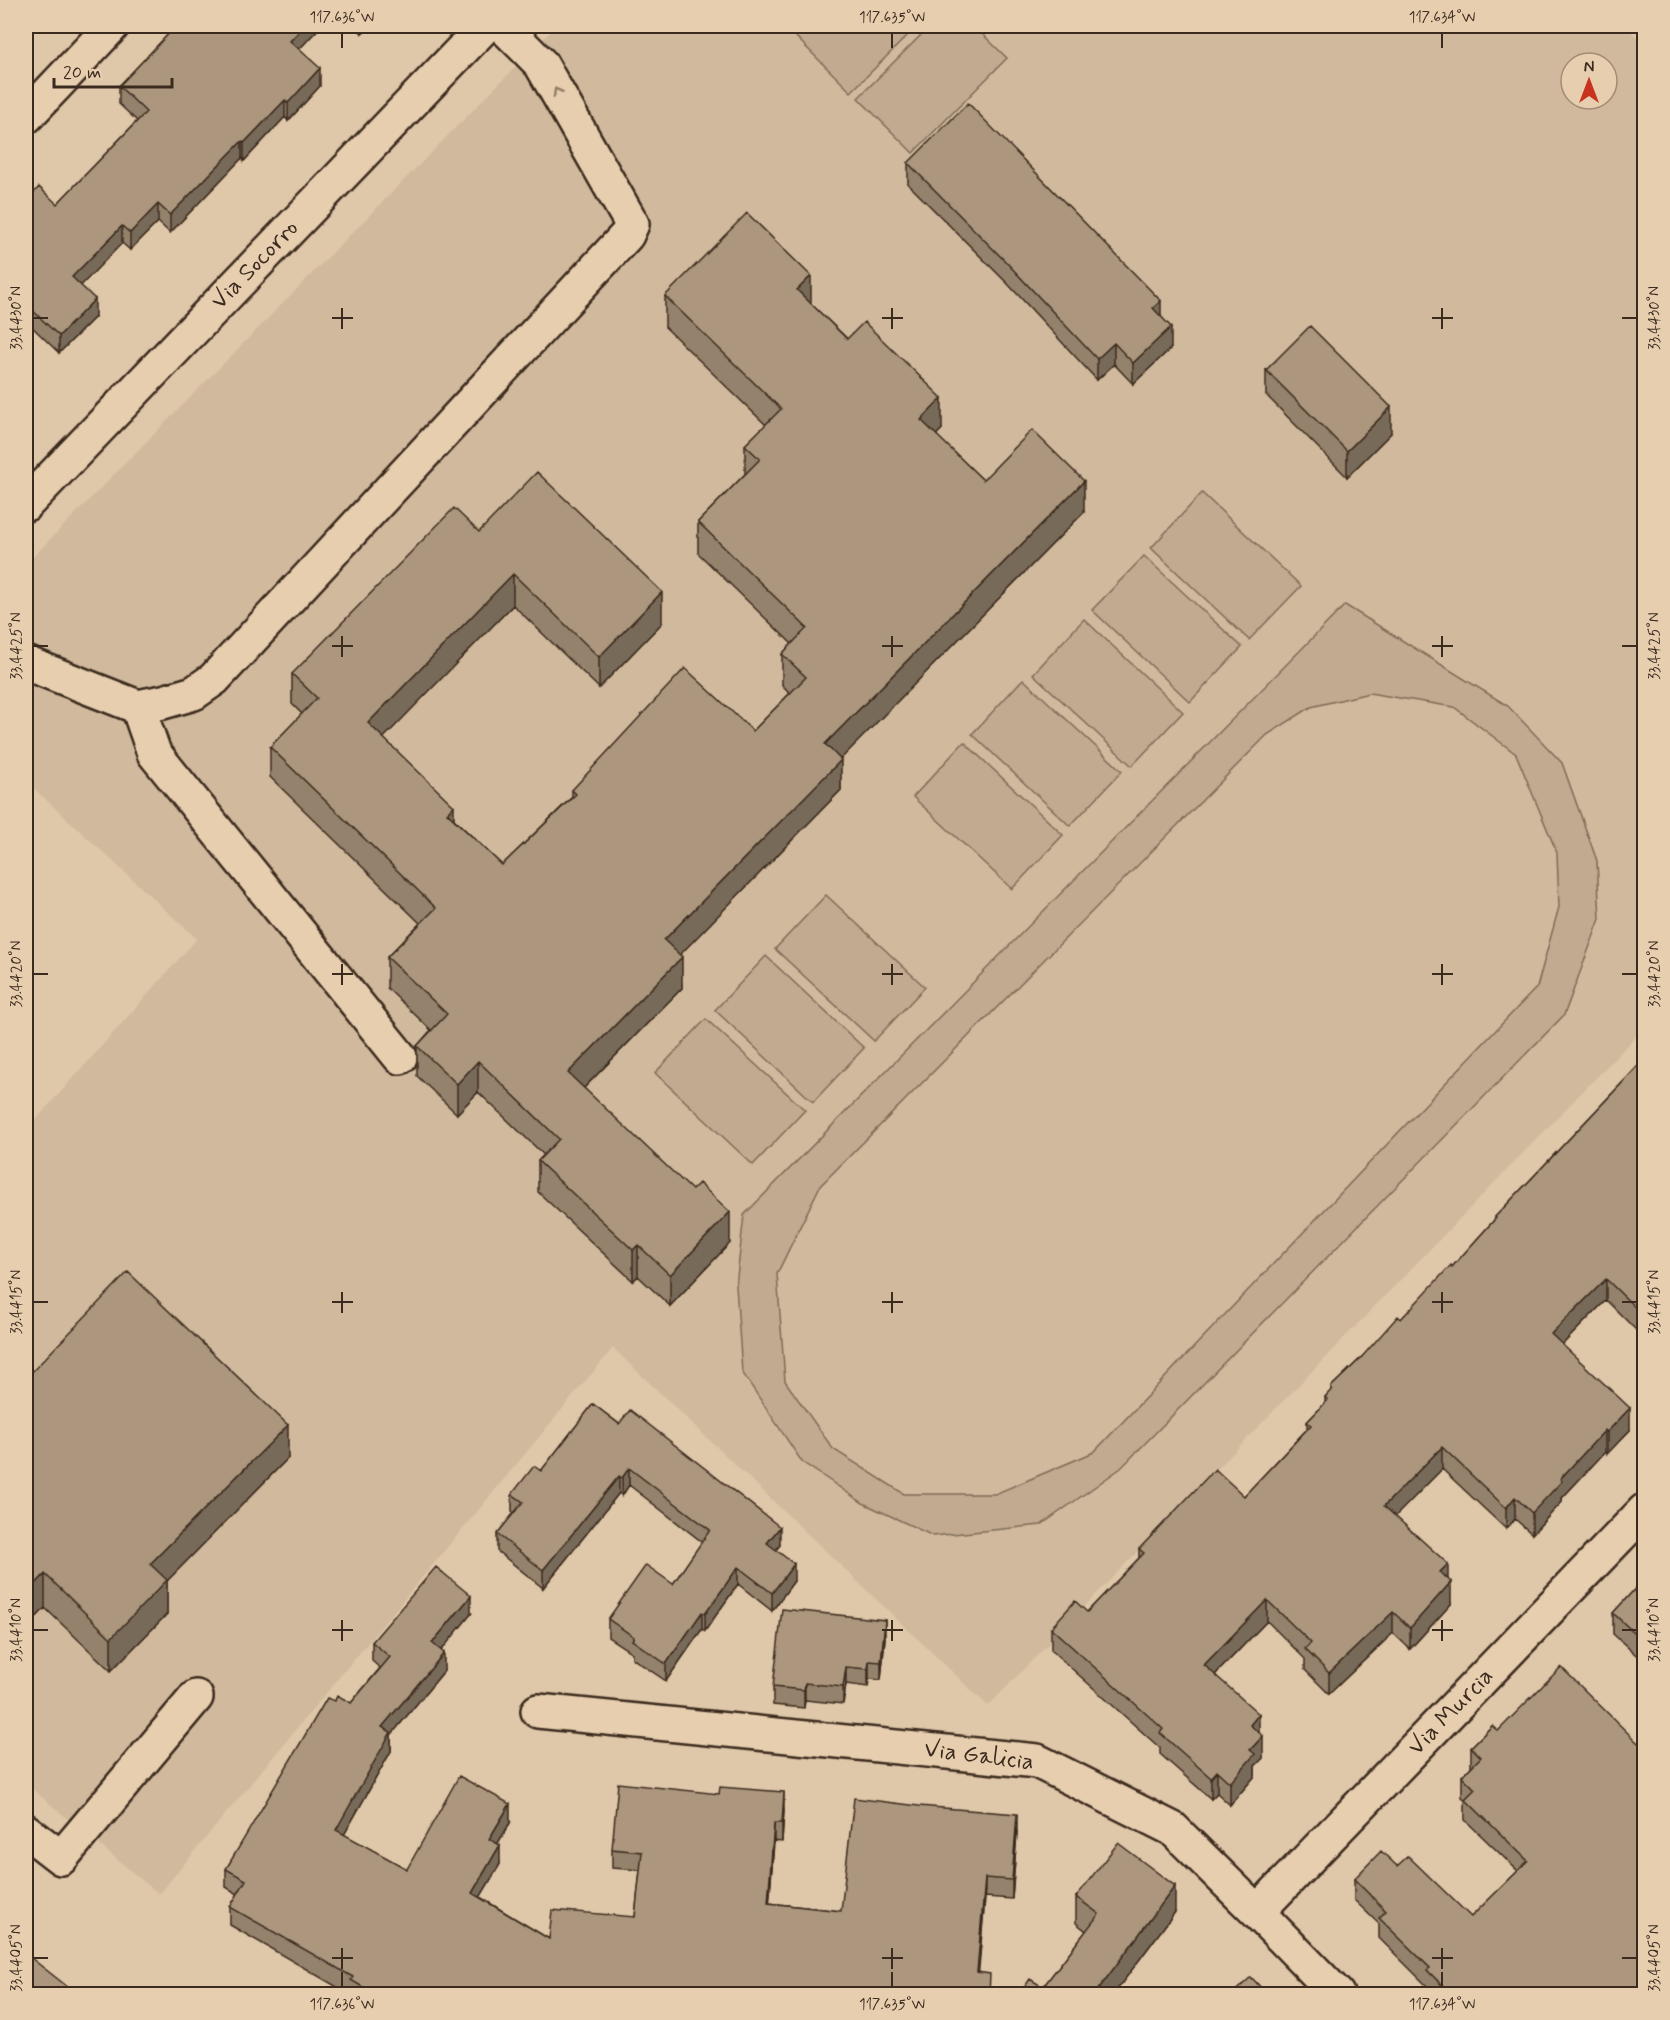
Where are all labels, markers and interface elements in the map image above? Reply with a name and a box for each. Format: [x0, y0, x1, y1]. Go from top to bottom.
text: 117.636°W [310, 8, 374, 28]
text: 117.635°W [859, 8, 925, 28]
text: 117.634°W [1409, 8, 1475, 28]
scale bar [54, 51, 172, 89]
north arrow [1559, 51, 1619, 111]
text: N [1584, 57, 1594, 78]
text: 20 m [63, 61, 101, 85]
one-way arrow [553, 88, 564, 98]
street label: Via Socorro [204, 213, 306, 317]
text: 33.4430°N [7, 286, 27, 350]
text: 33.4430°N [1645, 286, 1665, 350]
text: 33.4425°N [7, 612, 27, 680]
text: 33.4425°N [1645, 612, 1665, 680]
text: 33.4420°N [7, 941, 27, 1007]
text: 33.4420°N [1645, 941, 1665, 1007]
text: 33.4415°N [7, 1270, 27, 1334]
text: 33.4415°N [1645, 1270, 1665, 1334]
text: 33.4410°N [7, 1598, 27, 1662]
text: 33.4410°N [1645, 1598, 1665, 1662]
street label: Via Murcia [1401, 1661, 1501, 1763]
street label: Via Galicia [922, 1734, 1036, 1778]
text: 33.4405°N [7, 1924, 27, 1992]
text: 33.4405°N [1645, 1924, 1665, 1992]
text: 117.636°W [310, 1995, 374, 2015]
text: 117.635°W [859, 1995, 925, 2015]
text: 117.634°W [1409, 1995, 1475, 2015]

